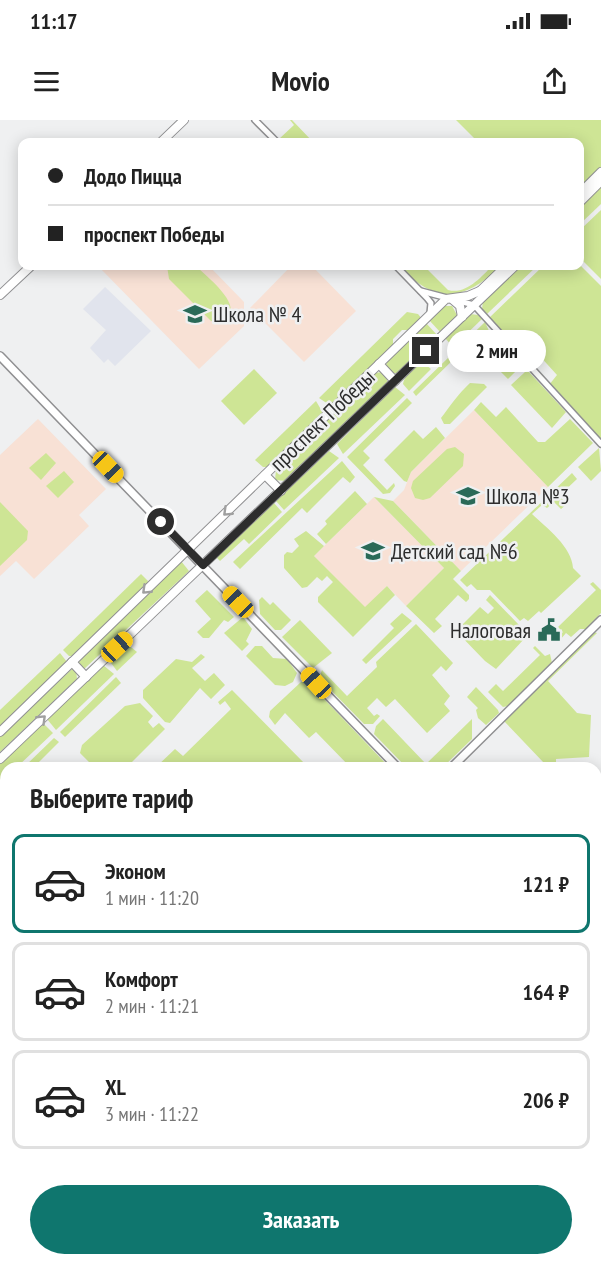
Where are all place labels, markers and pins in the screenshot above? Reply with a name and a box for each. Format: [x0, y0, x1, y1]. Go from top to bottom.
place label: Школа № 4 [213, 300, 301, 328]
school or university icon: Школа № 4 [182, 301, 208, 327]
place label: Школа №3 [486, 482, 570, 510]
school or university icon: Школа №3 [455, 483, 481, 509]
place label: Детский сад №6 [391, 537, 518, 565]
school or university icon: Детский сад №6 [360, 538, 386, 564]
place label: Налоговая [450, 616, 531, 644]
public building icon: Налоговая [536, 617, 562, 643]

